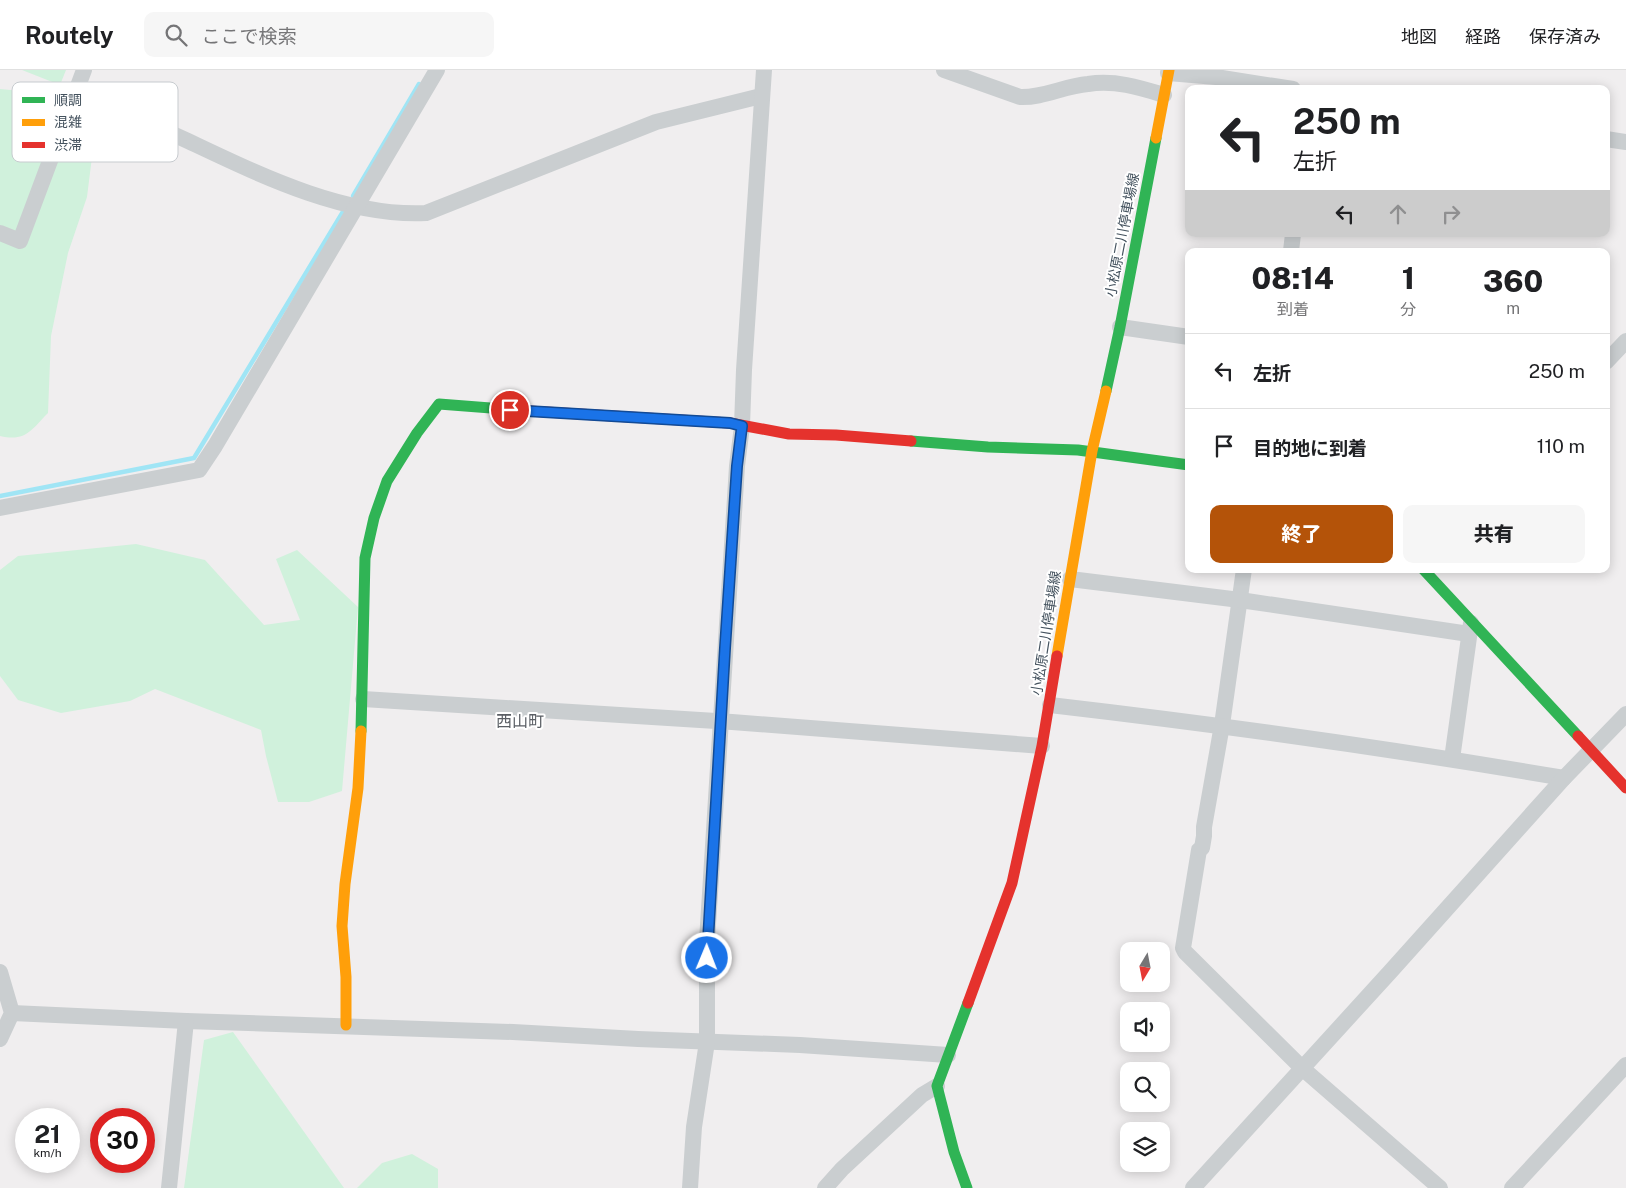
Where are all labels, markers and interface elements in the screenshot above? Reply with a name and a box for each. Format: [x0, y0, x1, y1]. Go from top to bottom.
search box [144, 12, 494, 57]
text: Routely [25, 21, 114, 49]
icon: search [162, 21, 190, 49]
text: ここで検索 [202, 25, 297, 47]
text: 地図 [1401, 26, 1437, 47]
text: 経路 [1465, 26, 1501, 47]
text: 保存済み [1529, 26, 1601, 47]
legend [12, 82, 178, 162]
text: 順調 [54, 92, 82, 108]
text: 250 m [1293, 101, 1401, 142]
icon: left [1210, 105, 1275, 170]
text: 混雑 [54, 114, 82, 130]
text: 渋滞 [54, 137, 82, 153]
text: 左折 [1293, 148, 1337, 174]
street label: 小松原二川停車場線 [1102, 172, 1142, 298]
icon: left [1331, 200, 1359, 228]
icon: ahead [1384, 200, 1412, 228]
icon: right [1437, 200, 1465, 228]
text: 08:14 [1252, 260, 1334, 296]
text: 1 [1402, 260, 1415, 296]
text: 360 [1483, 263, 1543, 299]
text: m [1506, 299, 1520, 318]
text: 到着 [1277, 300, 1309, 319]
text: 分 [1400, 300, 1416, 319]
icon: left [1210, 357, 1238, 385]
text: 250 m [1529, 360, 1585, 382]
text: 左折 [1253, 362, 1291, 384]
pin [489, 389, 531, 431]
icon: arrive [496, 396, 524, 424]
icon: arrive [1210, 432, 1238, 460]
text: 110 m [1537, 435, 1585, 457]
text: 目的地に到着 [1253, 437, 1367, 459]
button: 終了 [1210, 505, 1393, 563]
button: 共有 [1403, 505, 1585, 563]
street label: 小松原二川停車場線 [1028, 570, 1064, 696]
district label: 西山町 [496, 712, 544, 731]
position arrow [680, 931, 732, 983]
north arrow [1120, 942, 1170, 992]
map controls [1120, 942, 1170, 1172]
button: sound [1120, 1002, 1170, 1052]
button: search [1120, 1062, 1170, 1112]
speed limit sign: 30 [90, 1108, 155, 1173]
text: 21 [34, 1119, 61, 1149]
button: layers [1120, 1122, 1170, 1172]
text: km/h [33, 1146, 62, 1160]

